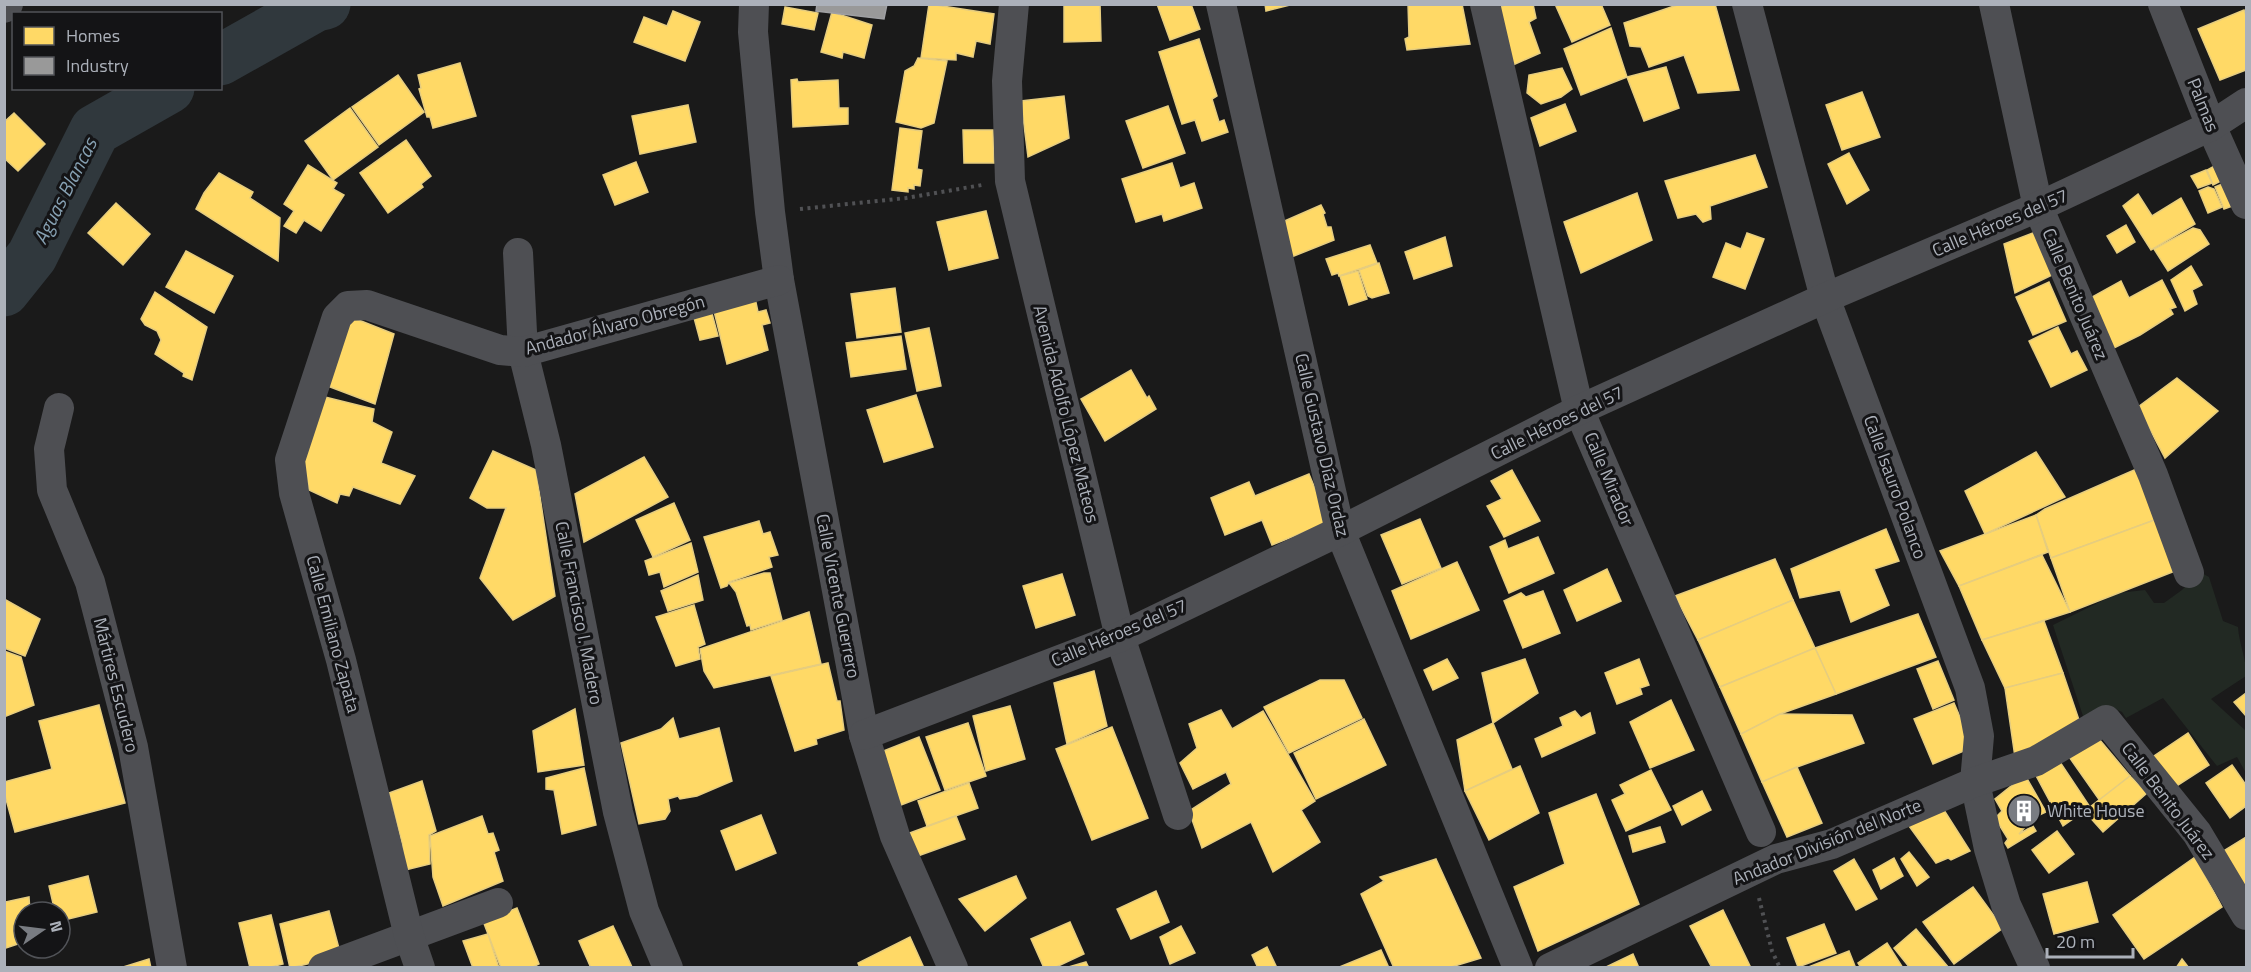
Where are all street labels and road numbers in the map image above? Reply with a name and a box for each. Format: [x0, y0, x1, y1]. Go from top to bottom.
street label: Palmas [2180, 74, 2227, 136]
street label: Calle Héroes del 57 [1928, 182, 2072, 263]
street label: Calle Benito Juárez [2036, 224, 2115, 364]
street label: Andador Álvaro Obregón [522, 288, 708, 361]
street label: Avenida Adolfo López Mateos [1026, 302, 1107, 525]
street label: Calle Gustavo Díaz Ordaz [1288, 350, 1357, 539]
street label: Calle Héroes del 57 [1486, 379, 1628, 467]
street label: Calle Isauro Polanco [1857, 411, 1934, 563]
street label: Calle Mirador [1578, 428, 1641, 530]
street label: Calle Vicente Guerrero [809, 511, 868, 680]
street label: Calle Francisco I. Madero [548, 519, 610, 707]
street label: Calle Emiliano Zapata [299, 552, 367, 716]
street label: Calle Héroes del 57 [1047, 592, 1191, 673]
street label: Mártires Escudero [87, 615, 146, 755]
street label: Calle Benito Juárez [2115, 736, 2222, 865]
street label: Andador División del Norte [1728, 791, 1925, 892]

